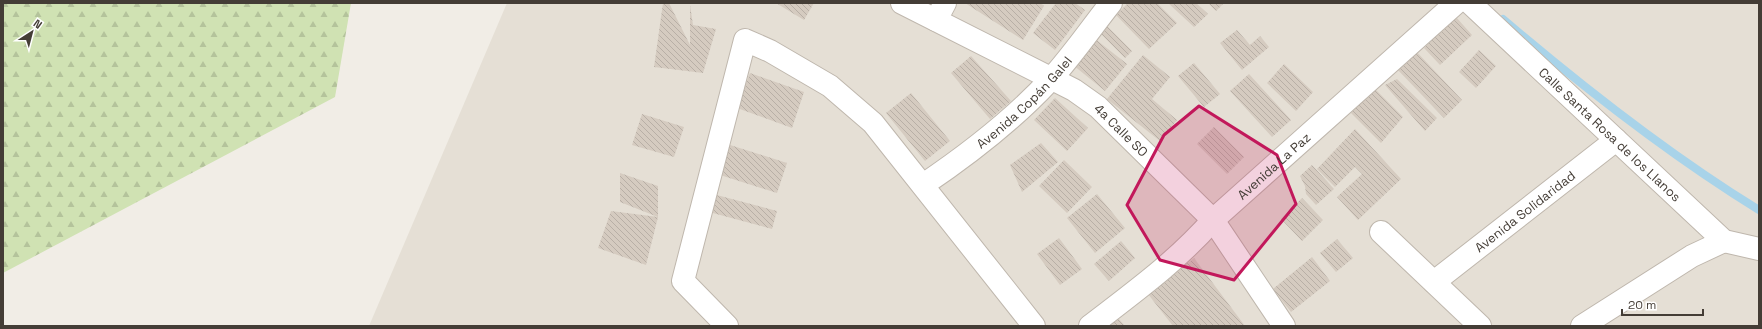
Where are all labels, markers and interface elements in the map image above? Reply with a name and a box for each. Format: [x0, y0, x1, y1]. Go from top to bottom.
north arrow [12, 12, 52, 52]
text: N [31, 16, 45, 32]
street label: Avenida Copán Galel [973, 52, 1075, 152]
street label: Calle Santa Rosa de los Llanos [1535, 64, 1685, 205]
street label: 4a Calle SO [1091, 100, 1152, 160]
street label: Avenida La Paz [1233, 128, 1314, 203]
street label: Avenida Solidaridad [1471, 167, 1578, 256]
scale bar [1622, 291, 1703, 317]
text: 20 m [1628, 297, 1656, 313]

